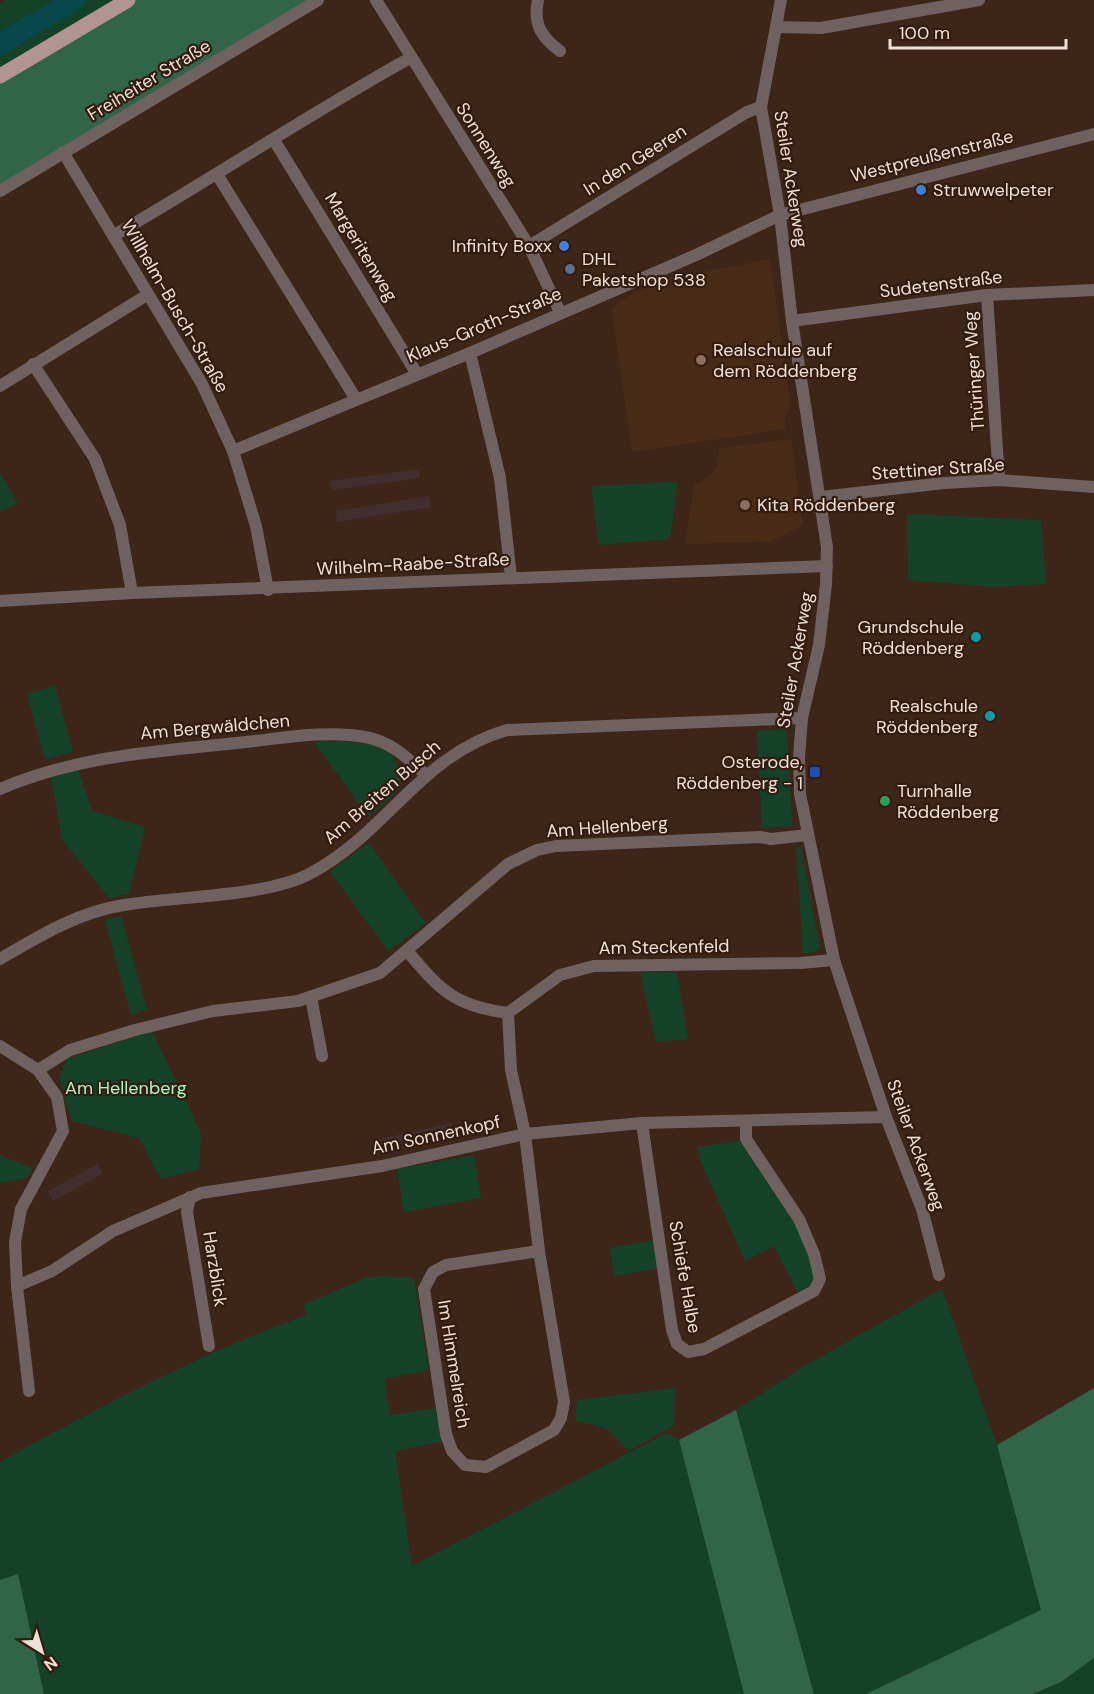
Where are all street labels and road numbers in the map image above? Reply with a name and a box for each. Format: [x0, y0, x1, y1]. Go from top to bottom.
street label: Freiheiter Straße [83, 34, 215, 126]
street label: Sonnenweg [450, 98, 522, 192]
street label: Steiler Ackerweg [768, 109, 814, 249]
street label: In den Geeren [579, 119, 691, 201]
street label: Westpreußenstraße [848, 124, 1016, 188]
street label: Margeritenweg [319, 188, 403, 306]
street label: Willhelm-Busch-Straße [115, 215, 235, 397]
street label: Sudetenstraße [878, 265, 1004, 303]
street label: Klaus-Groth-Straße [403, 281, 565, 369]
street label: Thüringer Weg [958, 310, 990, 432]
street label: Stettiner Straße [871, 452, 1005, 486]
street label: Wilhelm-Raabe-Straße [316, 547, 510, 581]
street label: Steiler Ackerweg [771, 590, 819, 730]
street label: Am Bergwäldchen [139, 709, 291, 745]
street label: Am Breiten Busch [318, 735, 446, 849]
street label: Am Hellenberg [545, 811, 669, 843]
street label: Am Steckenfeld [598, 934, 730, 960]
street label: Steiler Ackerweg [881, 1076, 951, 1214]
street label: Am Sonnenkopf [369, 1110, 503, 1160]
street label: Schiefe Halbe [663, 1219, 707, 1335]
street label: Harzblick [197, 1230, 233, 1308]
street label: Im Himmelreich [432, 1298, 476, 1430]

